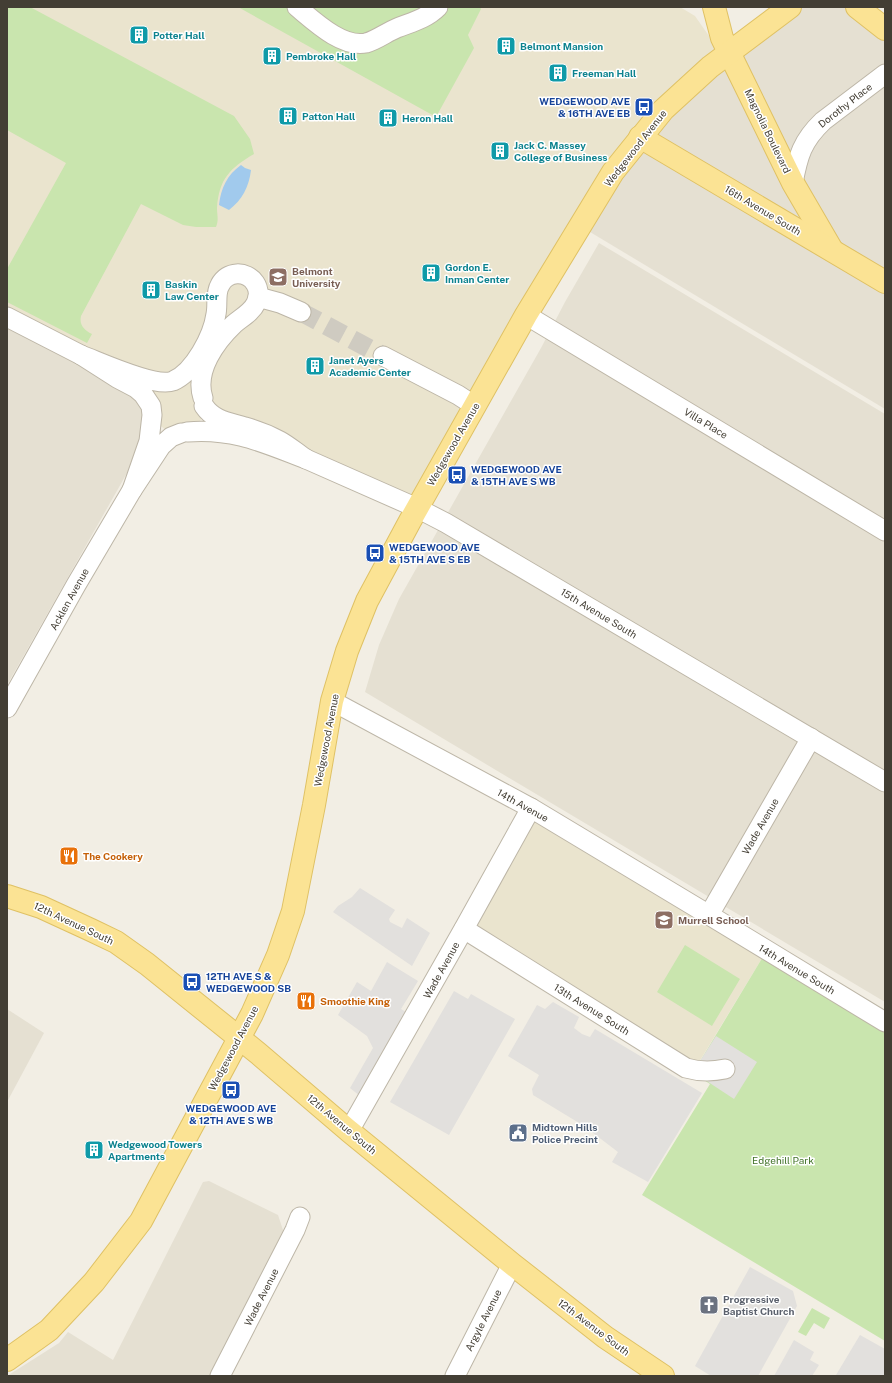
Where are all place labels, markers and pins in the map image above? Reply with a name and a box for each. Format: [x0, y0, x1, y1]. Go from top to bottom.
building icon: Potter Hall [128, 24, 150, 46]
place label: Potter Hall [153, 29, 205, 41]
building icon: Belmont Mansion [495, 35, 517, 57]
place label: Belmont Mansion [520, 40, 603, 52]
building icon: Pembroke Hall [261, 45, 283, 67]
place label: Pembroke Hall [286, 50, 356, 62]
building icon: Freeman Hall [547, 62, 569, 84]
place label: Freeman Hall [572, 67, 636, 79]
place label: WEDGEWOOD AVE & 16TH AVE EB [539, 95, 630, 119]
bus stop icon: WEDGEWOOD AVE & 16TH AVE EB [633, 96, 655, 118]
building icon: Patton Hall [277, 105, 299, 127]
building icon: Heron Hall [377, 107, 399, 129]
place label: Patton Hall [302, 110, 355, 122]
place label: Heron Hall [402, 112, 453, 124]
place label: Jack C. Massey College of Business [514, 139, 608, 163]
building icon: Jack C. Massey College of Business [489, 140, 511, 162]
place label: Gordon E. Inman Center [445, 261, 509, 285]
building icon: Gordon E. Inman Center [420, 262, 442, 284]
place label: Belmont University [292, 265, 341, 289]
school or university icon: Belmont University [267, 266, 289, 288]
place label: Baskin Law Center [165, 278, 219, 302]
building icon: Baskin Law Center [140, 279, 162, 301]
place label: Janet Ayers Academic Center [329, 354, 411, 378]
building icon: Janet Ayers Academic Center [304, 355, 326, 377]
place label: WEDGEWOOD AVE & 15TH AVE S WB [471, 463, 562, 487]
bus stop icon: WEDGEWOOD AVE & 15TH AVE S WB [446, 464, 468, 486]
place label: WEDGEWOOD AVE & 15TH AVE S EB [389, 541, 480, 565]
bus stop icon: WEDGEWOOD AVE & 15TH AVE S EB [364, 542, 386, 564]
restaurant icon: The Cookery [58, 845, 80, 867]
place label: The Cookery [83, 850, 143, 862]
school or university icon: Murrell School [653, 909, 675, 931]
place label: Murrell School [678, 914, 749, 926]
place label: 12TH AVE S & WEDGEWOOD SB [206, 970, 291, 994]
bus stop icon: 12TH AVE S & WEDGEWOOD SB [181, 971, 203, 993]
restaurant icon: Smoothie King [295, 990, 317, 1012]
place label: Smoothie King [320, 995, 391, 1007]
bus stop icon: WEDGEWOOD AVE & 12TH AVE S WB [220, 1079, 242, 1101]
place label: WEDGEWOOD AVE & 12TH AVE S WB [186, 1102, 276, 1126]
place label: Midtown Hills Police Precint [532, 1121, 598, 1145]
public building icon: Midtown Hills Police Precint [507, 1122, 529, 1144]
place label: Wedgewood Towers Apartments [108, 1138, 202, 1162]
building icon: Wedgewood Towers Apartments [83, 1139, 105, 1161]
place label: Progressive Baptist Church [723, 1293, 795, 1317]
church icon: Progressive Baptist Church [698, 1294, 720, 1316]

